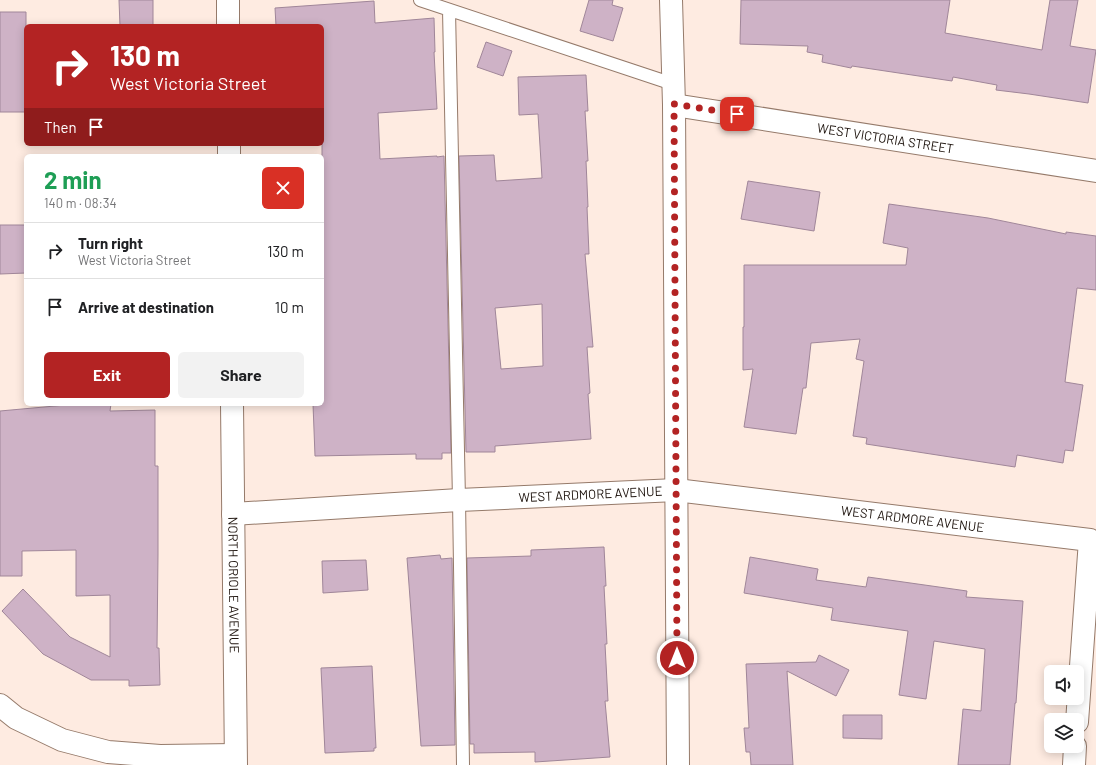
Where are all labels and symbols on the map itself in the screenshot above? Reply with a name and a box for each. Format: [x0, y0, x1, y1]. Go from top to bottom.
pin [720, 97, 754, 131]
street label: WEST VICTORIA STREET [816, 120, 955, 157]
street label: WEST ARDMORE AVENUE [518, 483, 663, 505]
street label: WEST ARDMORE AVENUE [840, 502, 985, 535]
street label: NORTH ORIOLE AVENUE [225, 517, 243, 653]
position arrow [656, 637, 698, 679]

